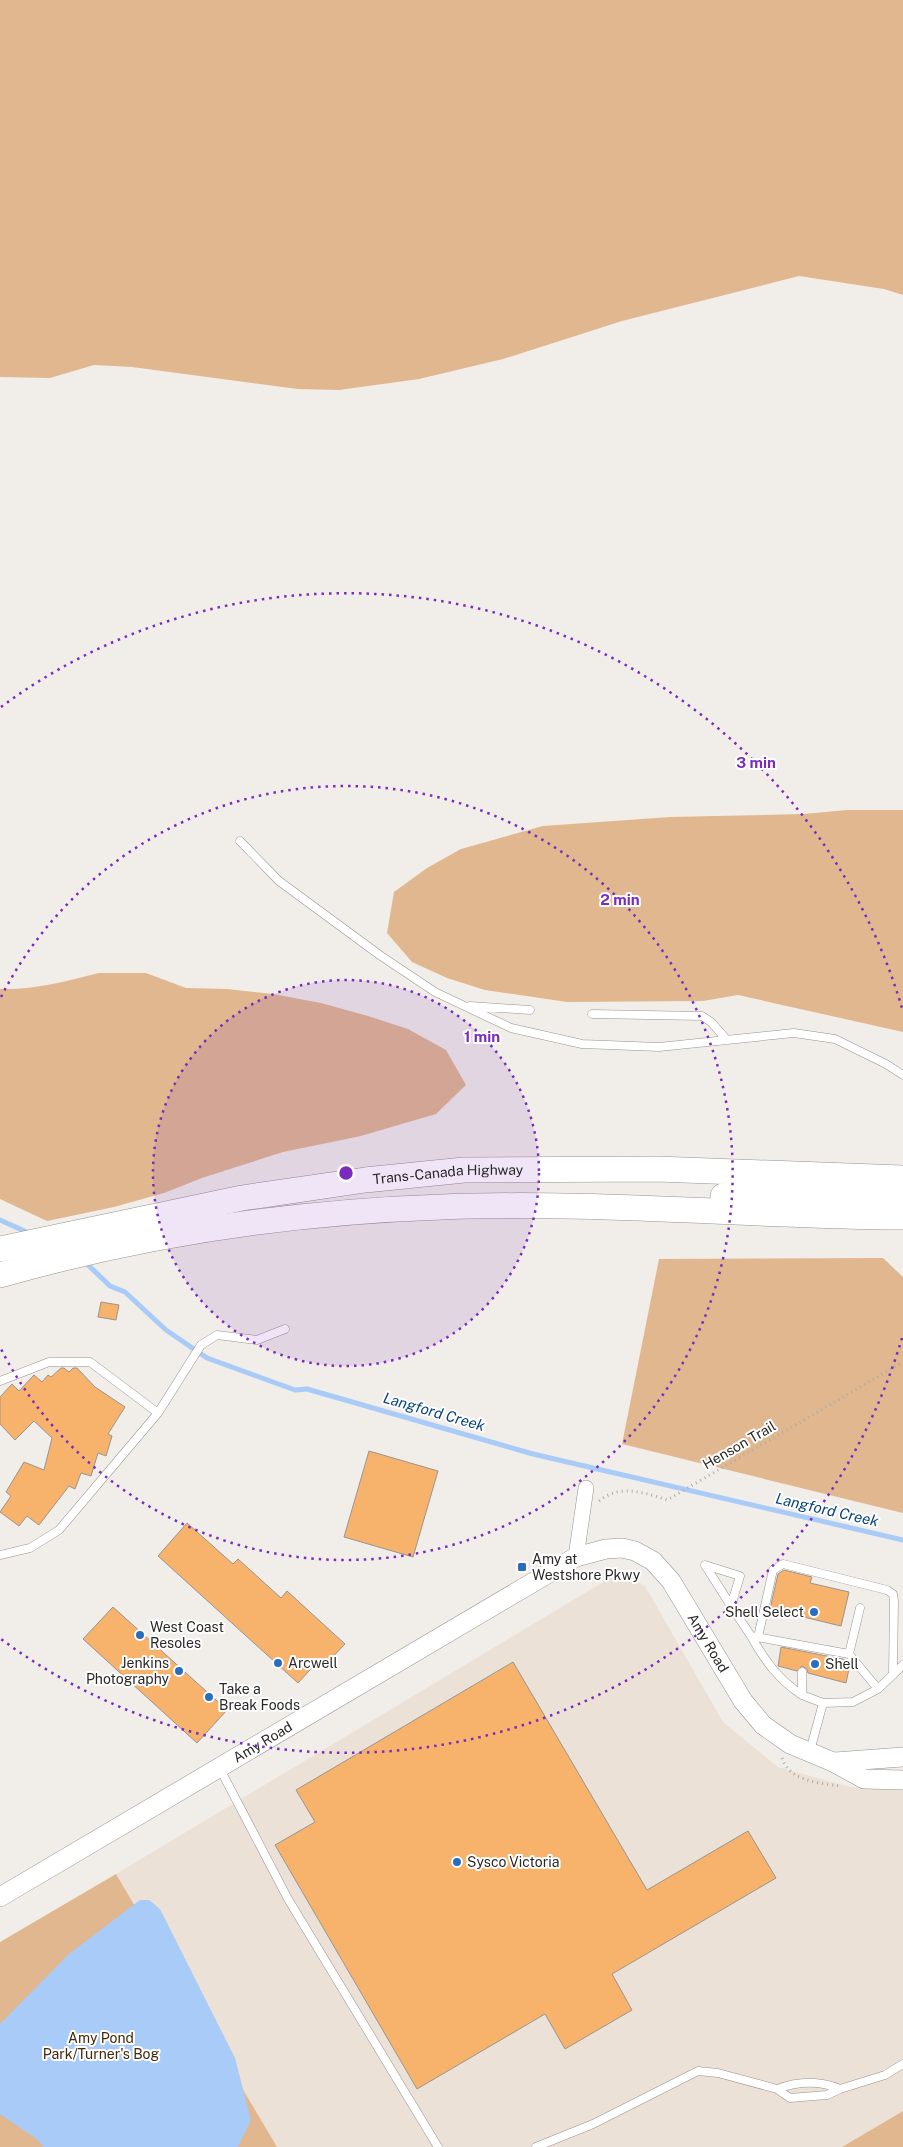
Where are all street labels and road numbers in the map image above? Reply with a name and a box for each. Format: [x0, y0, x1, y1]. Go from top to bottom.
street label: Trans-Canada Highway [372, 1162, 524, 1187]
street label: Henson Trail [700, 1418, 778, 1472]
street label: Amy Road [684, 1611, 732, 1675]
street label: Amy Road [230, 1718, 295, 1766]

